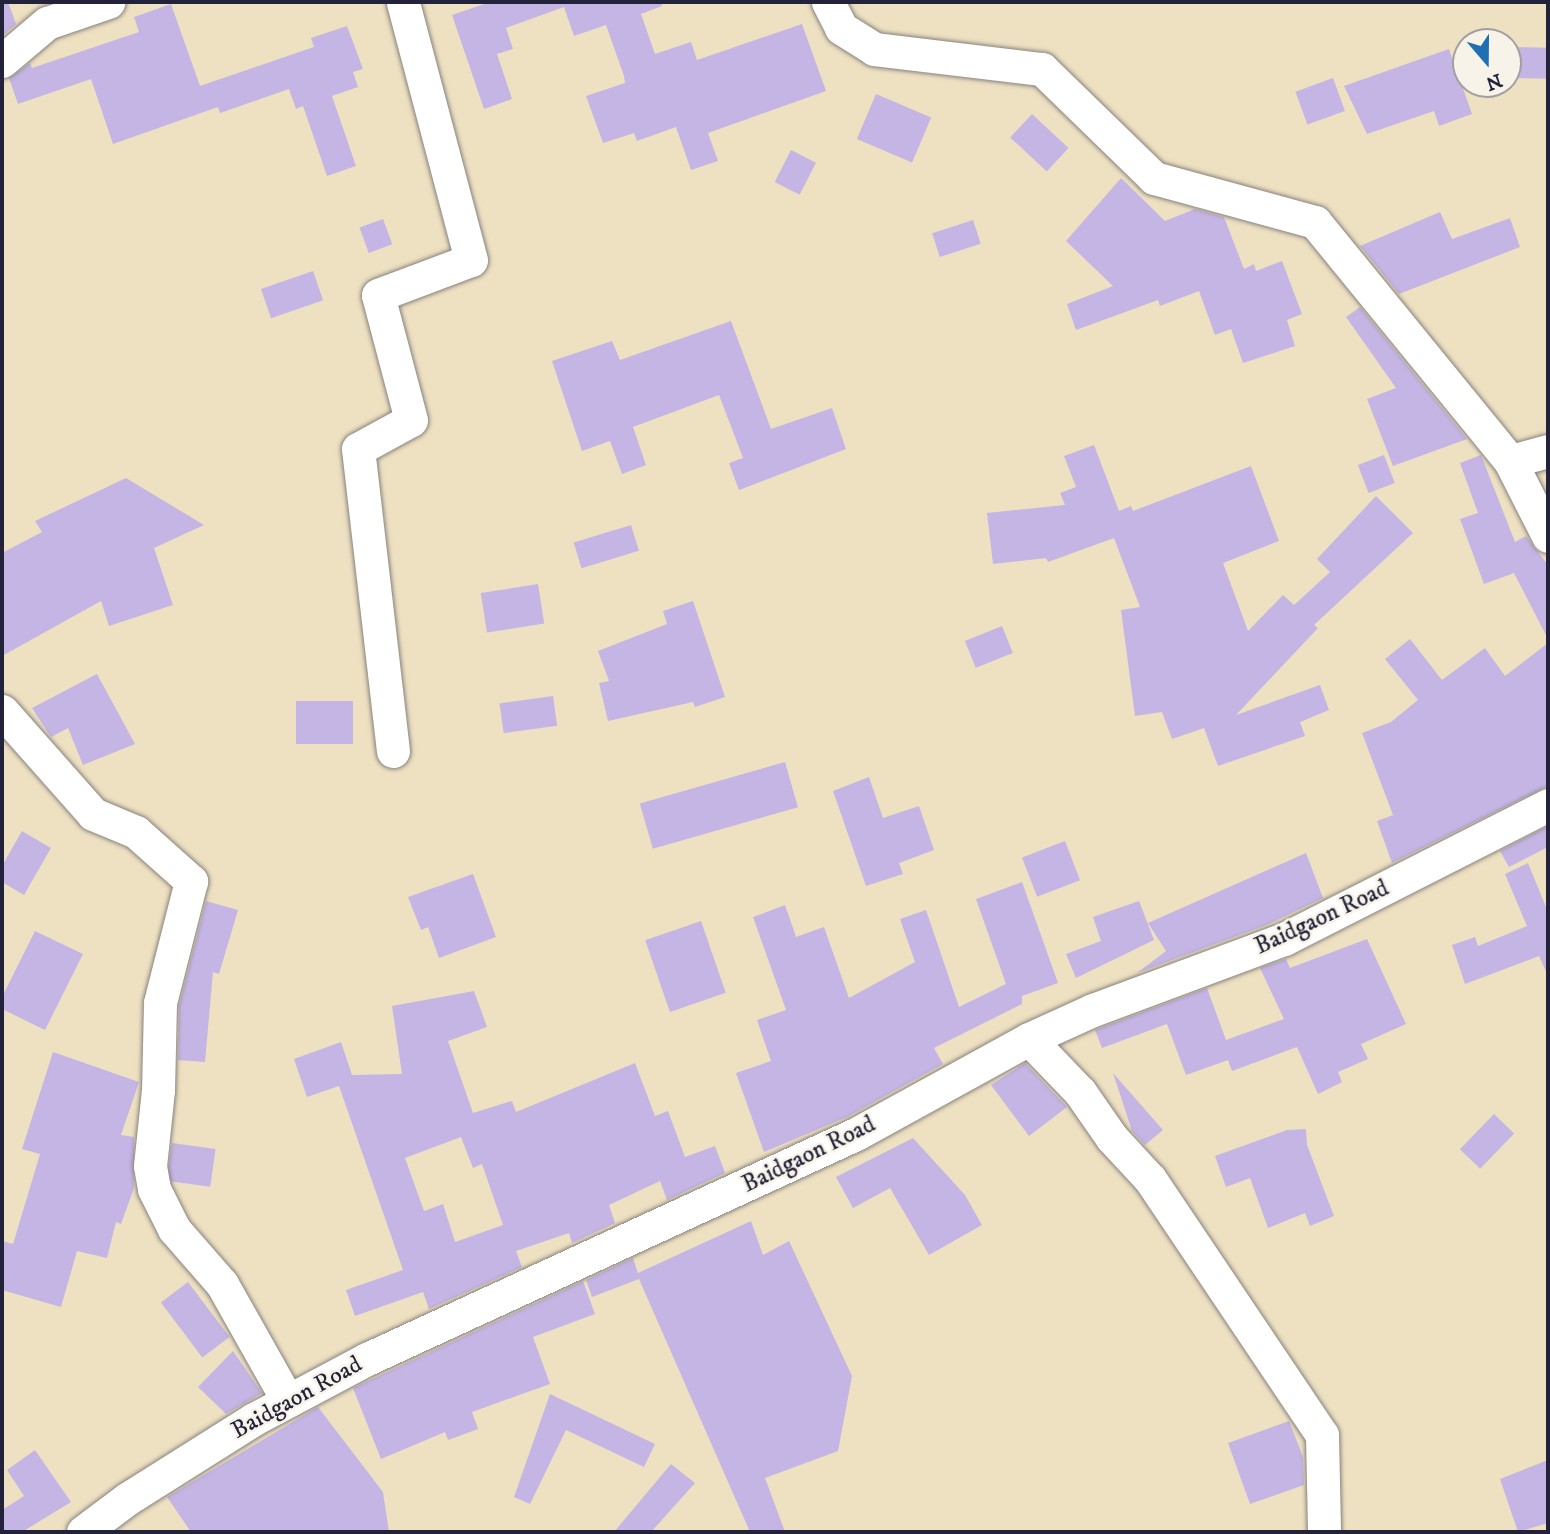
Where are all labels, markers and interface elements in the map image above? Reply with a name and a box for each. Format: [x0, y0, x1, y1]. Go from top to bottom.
north arrow [1452, 28, 1522, 98]
text: N [1482, 68, 1505, 95]
street label: Baidgaon Road [1250, 874, 1394, 962]
street label: Baidgaon Road [738, 1110, 880, 1200]
street label: Baidgaon Road [227, 1350, 367, 1446]

